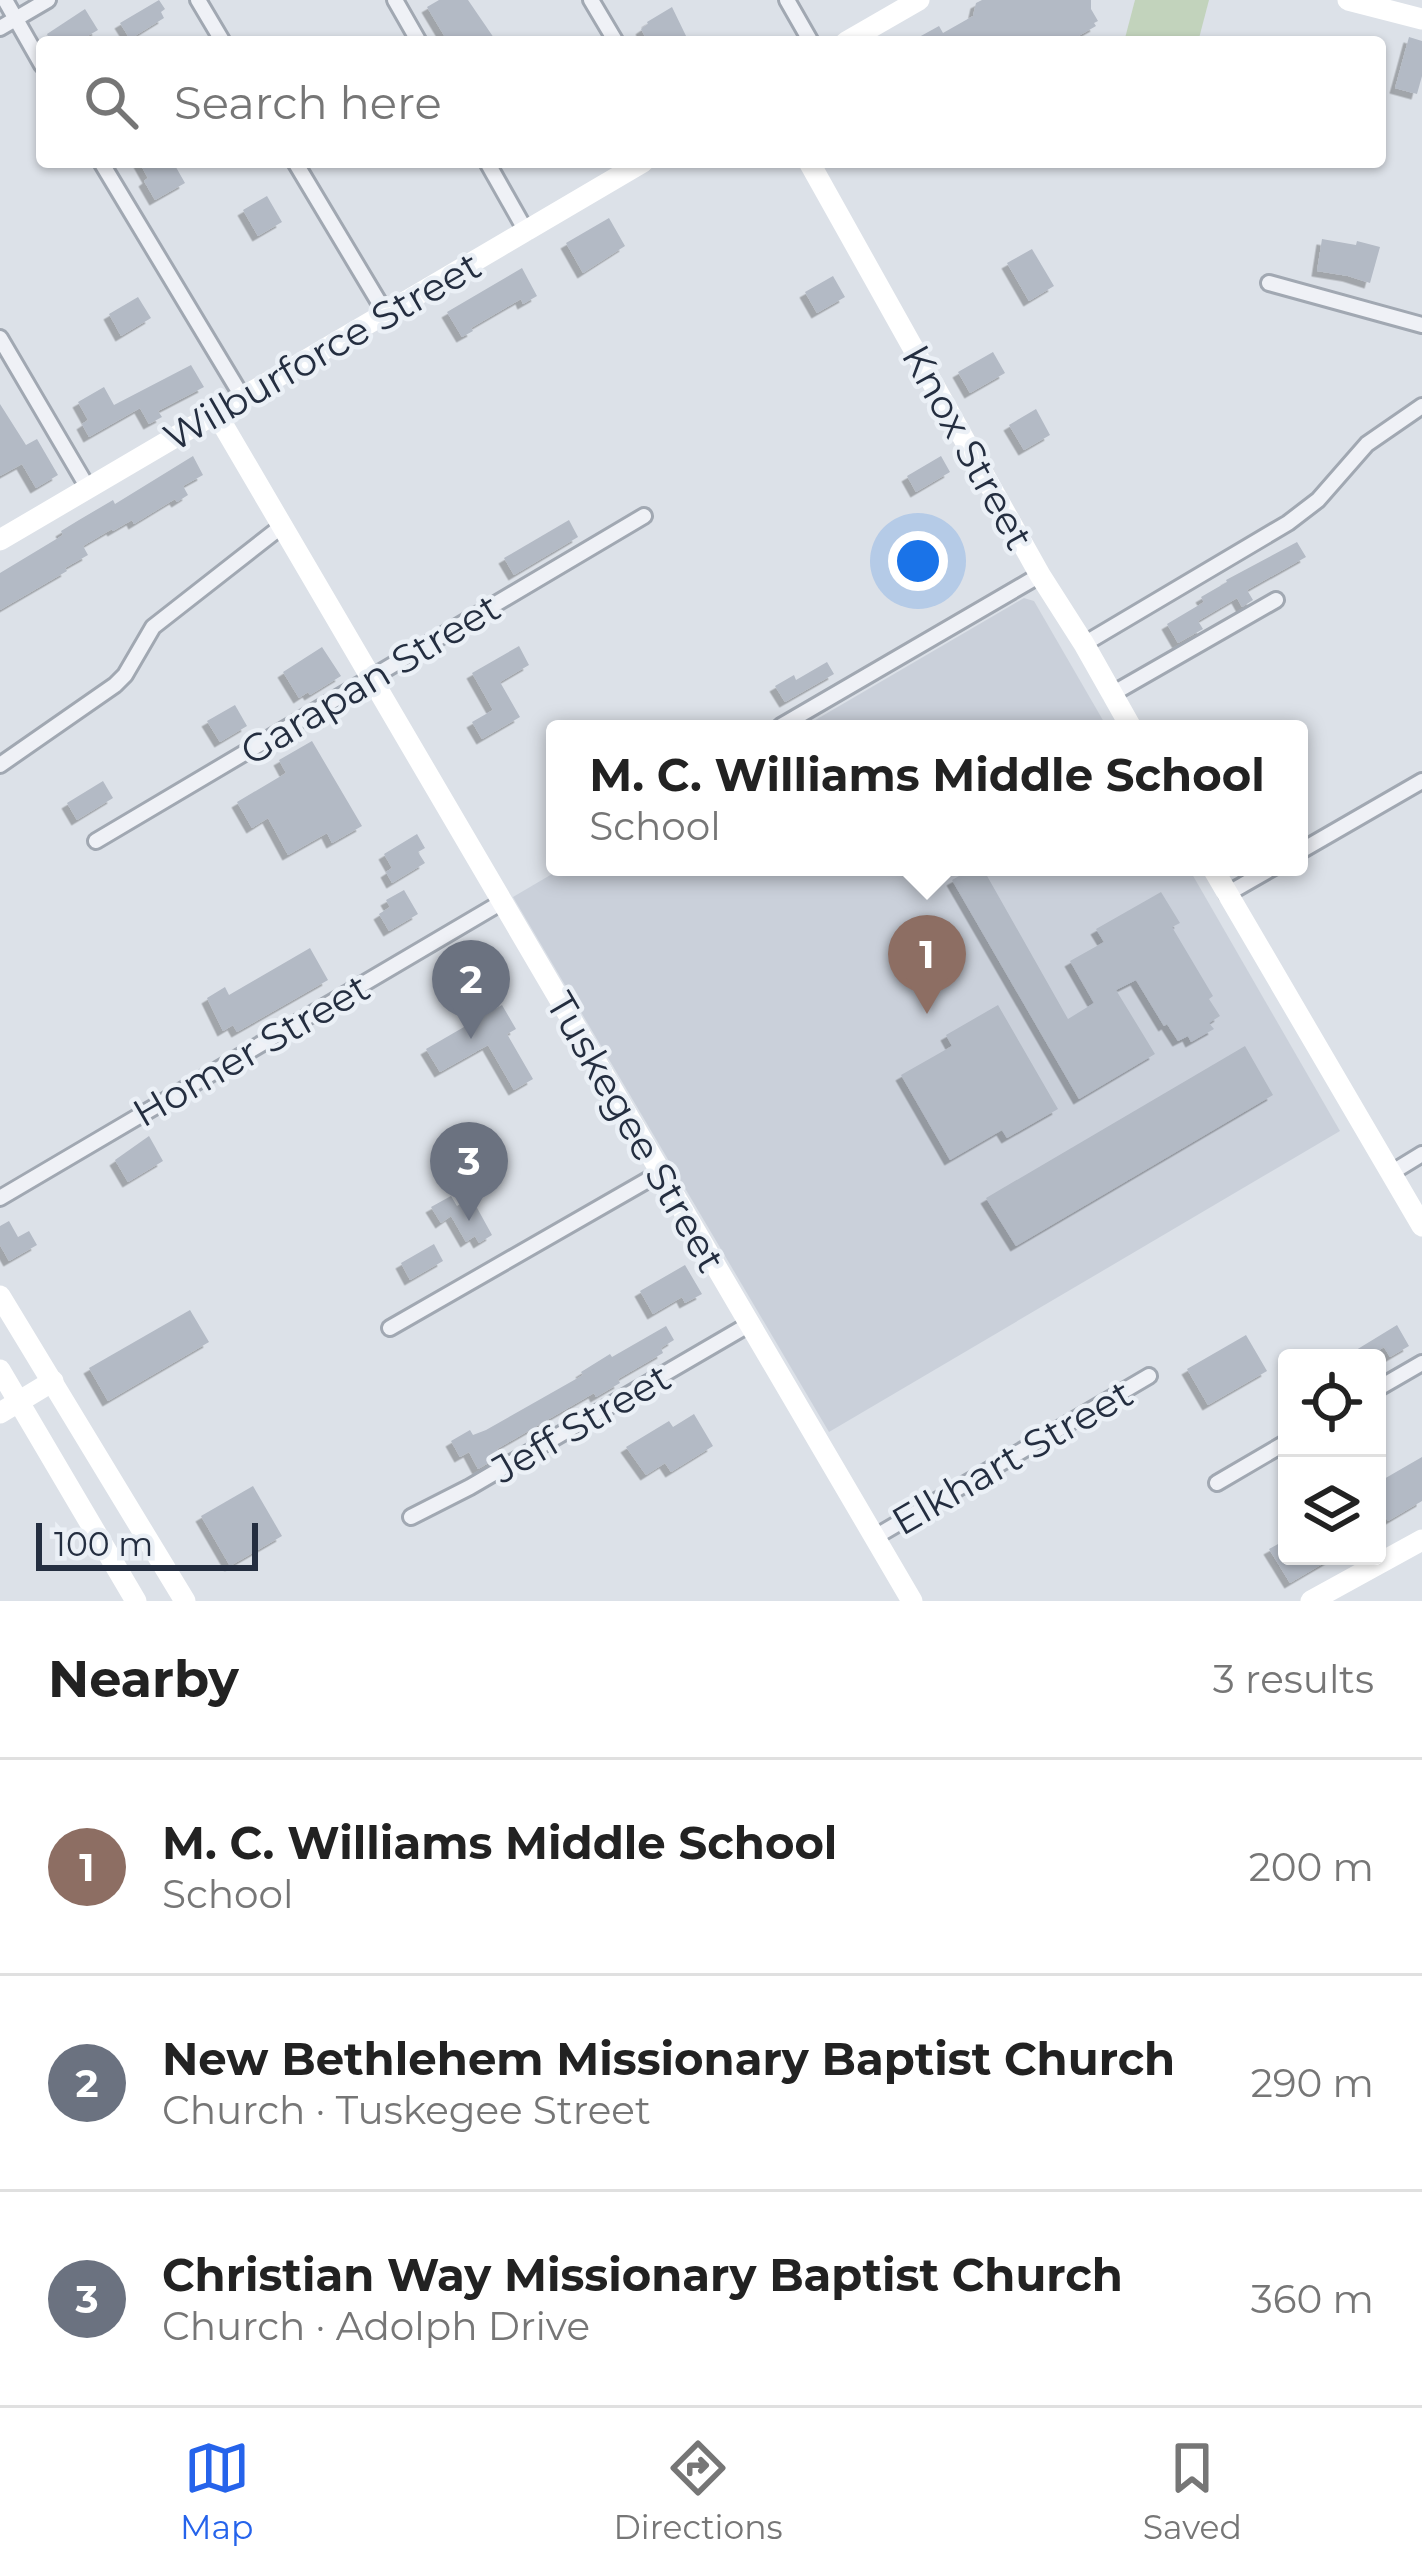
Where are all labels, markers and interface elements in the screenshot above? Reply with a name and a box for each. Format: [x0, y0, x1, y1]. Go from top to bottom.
search box [36, 36, 1386, 168]
icon: search [78, 69, 144, 135]
text: Search here [174, 75, 442, 130]
street label: Wilburforce Street [155, 241, 489, 461]
street label: Knox Street [892, 336, 1044, 558]
your location [888, 531, 948, 591]
street label: Garapan Street [232, 583, 508, 775]
popup [546, 720, 1308, 876]
text: M. C. Williams Middle School [589, 747, 1265, 802]
text: School [589, 802, 721, 850]
pin: 1 [888, 915, 966, 1014]
pin: 2 [432, 940, 510, 1039]
street label: Homer Street [124, 963, 378, 1137]
street label: Tuskegee Street [536, 984, 736, 1280]
pin: 3 [430, 1122, 508, 1221]
map controls [1278, 1349, 1386, 1565]
button: locate [1278, 1349, 1386, 1457]
street label: Jeff Street [483, 1353, 679, 1494]
street label: Elkhart Street [883, 1369, 1141, 1545]
button: layers [1278, 1457, 1386, 1565]
scale bar [36, 1517, 258, 1570]
text: 100 m [54, 1524, 153, 1564]
text: Nearby [48, 1648, 239, 1710]
text: 3 results [1213, 1655, 1374, 1703]
text: M. C. Williams Middle School [162, 1815, 837, 1870]
text: 1 [79, 1843, 95, 1891]
text: 200 m [1249, 1843, 1374, 1891]
text: School [162, 1870, 293, 1918]
text: New Bethlehem Missionary Baptist Church [162, 2031, 1175, 2086]
text: 2 [75, 2059, 99, 2107]
text: 290 m [1251, 2059, 1374, 2107]
text: Church · Tuskegee Street [162, 2086, 651, 2134]
text: Christian Way Missionary Baptist Church [162, 2247, 1123, 2302]
text: 3 [75, 2275, 99, 2323]
text: 360 m [1251, 2275, 1374, 2323]
text: Church · Adolph Drive [162, 2302, 590, 2350]
tab: Map [180, 2435, 253, 2547]
tab: Directions [614, 2435, 783, 2547]
tab: Saved [1143, 2435, 1242, 2547]

